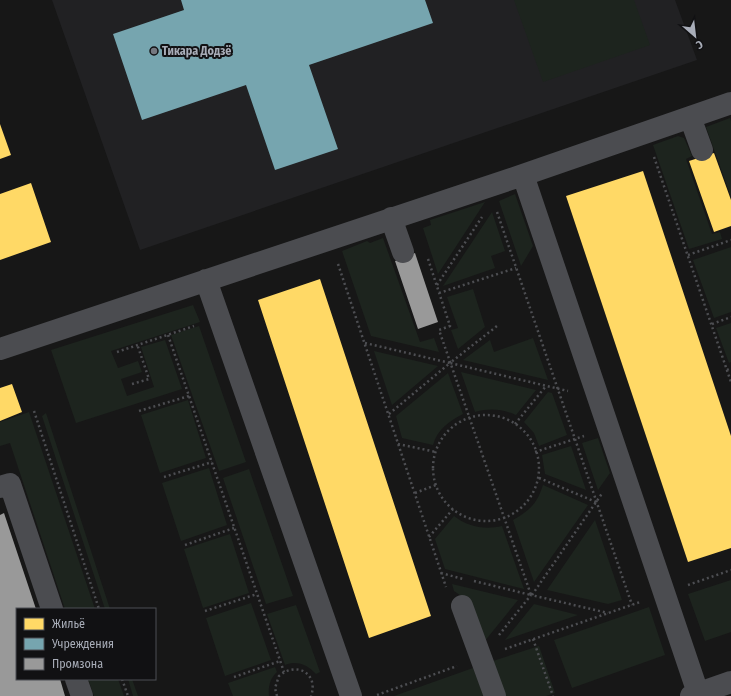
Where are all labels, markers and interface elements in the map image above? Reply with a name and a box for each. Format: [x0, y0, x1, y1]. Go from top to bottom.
north arrow [675, 16, 715, 56]
text: С [694, 37, 705, 52]
place label: Тикара Додзё [162, 44, 231, 58]
marker: Тикара Додзё [149, 46, 159, 56]
legend [16, 608, 156, 680]
text: Жильё [52, 617, 85, 631]
text: Учреждения [51, 637, 114, 651]
text: Промзона [52, 657, 103, 671]

